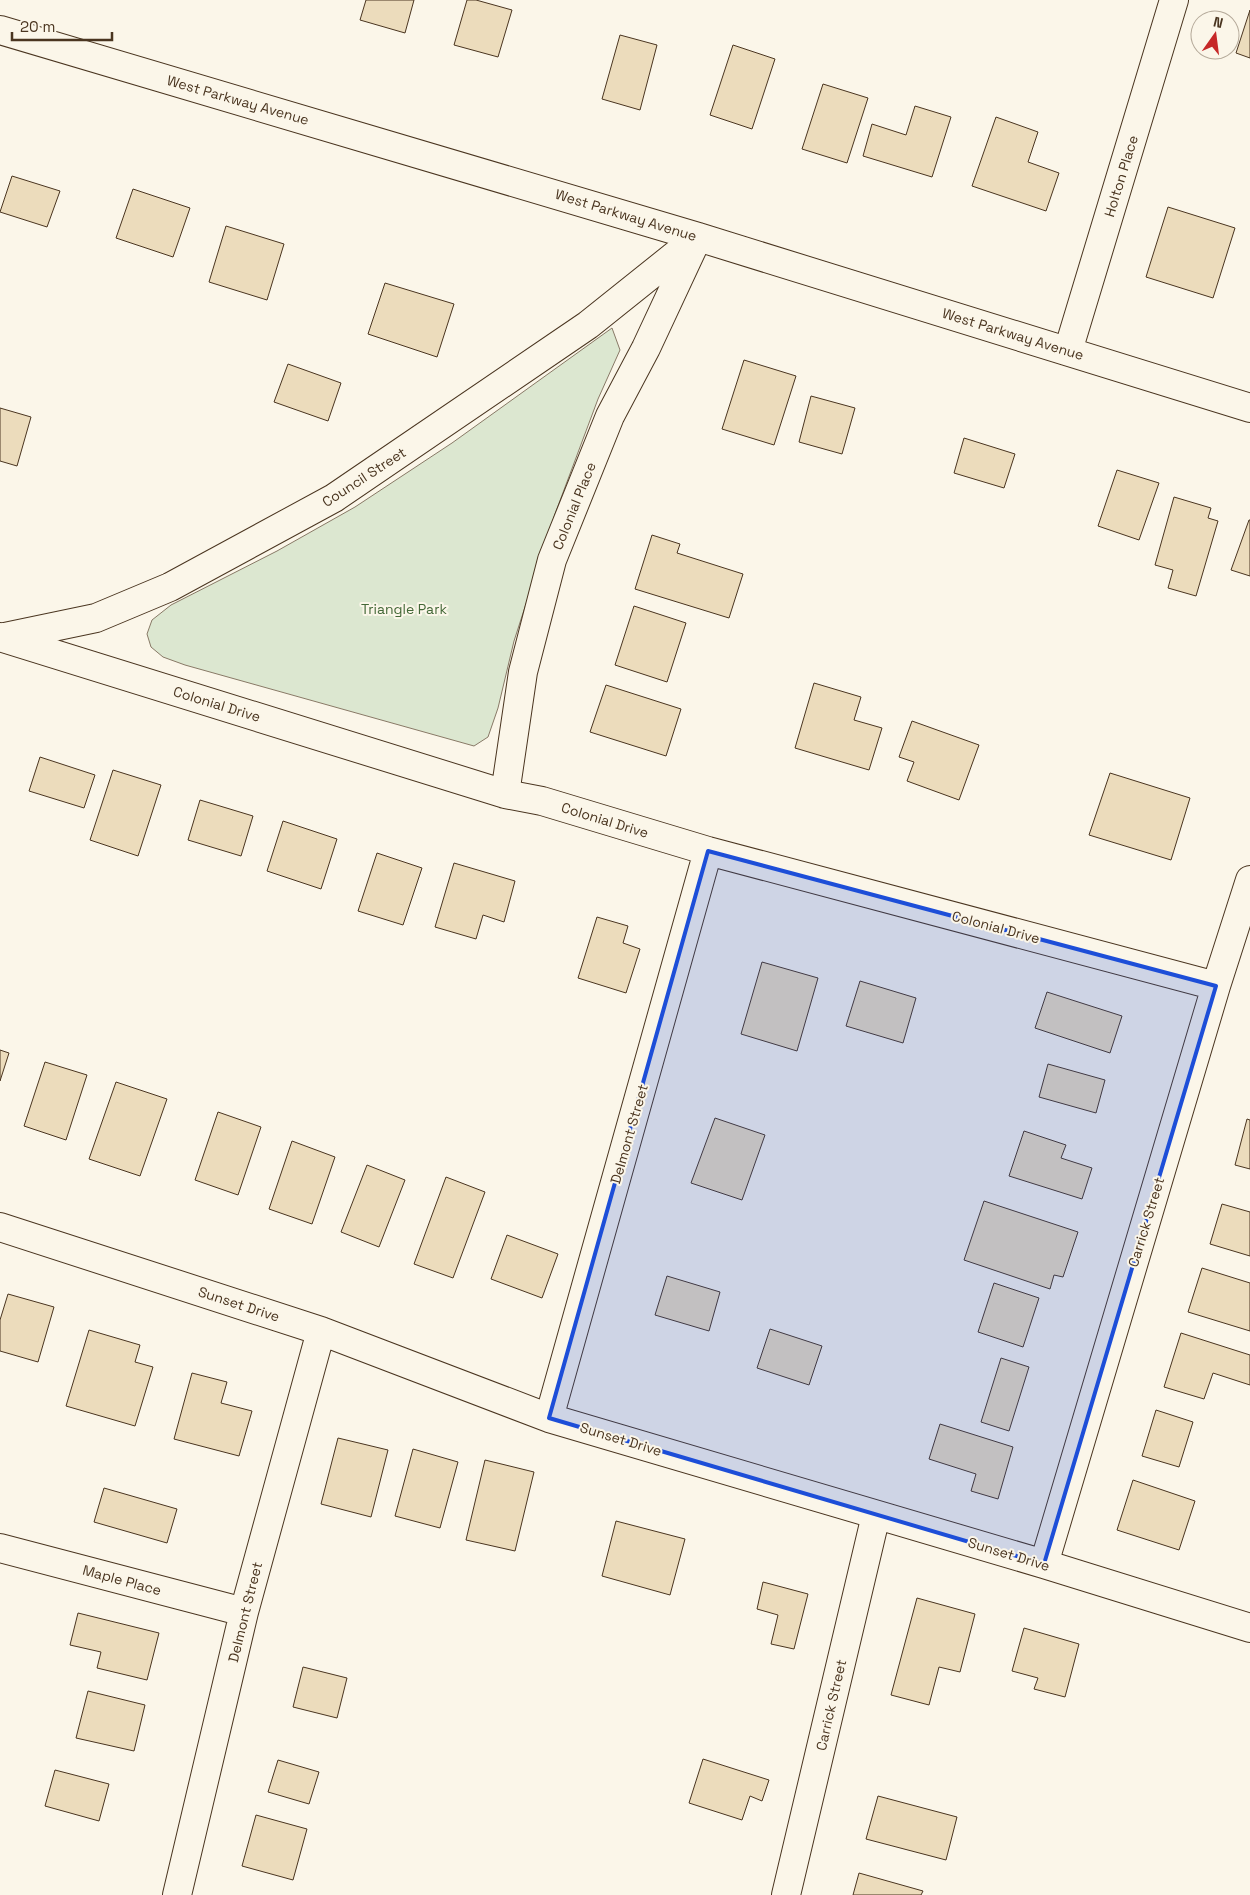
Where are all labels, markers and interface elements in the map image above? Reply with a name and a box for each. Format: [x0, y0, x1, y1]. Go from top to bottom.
scale bar [12, 10, 112, 42]
north arrow [1190, 10, 1240, 60]
text: N [1211, 13, 1225, 32]
text: 20 m [20, 17, 55, 36]
street label: West Parkway Avenue [165, 71, 311, 129]
street label: Holton Place [1100, 133, 1142, 219]
street label: West Parkway Avenue [553, 185, 699, 245]
street label: West Parkway Avenue [940, 304, 1086, 364]
street label: Council Street [319, 443, 409, 511]
street label: Colonial Place [548, 459, 600, 553]
park label: Triangle Park [361, 600, 447, 618]
street label: Colonial Drive [171, 682, 263, 726]
street label: Colonial Drive [559, 798, 651, 842]
street label: Colonial Drive [950, 907, 1042, 947]
street label: Delmont Street [606, 1082, 652, 1186]
street label: Carrick Street [1124, 1175, 1168, 1269]
street label: Sunset Drive [196, 1282, 282, 1326]
street label: Sunset Drive [578, 1418, 664, 1460]
street label: Sunset Drive [966, 1533, 1052, 1575]
street label: Delmont Street [224, 1560, 266, 1664]
street label: Maple Place [81, 1561, 163, 1599]
street label: Carrick Street [812, 1658, 850, 1752]

